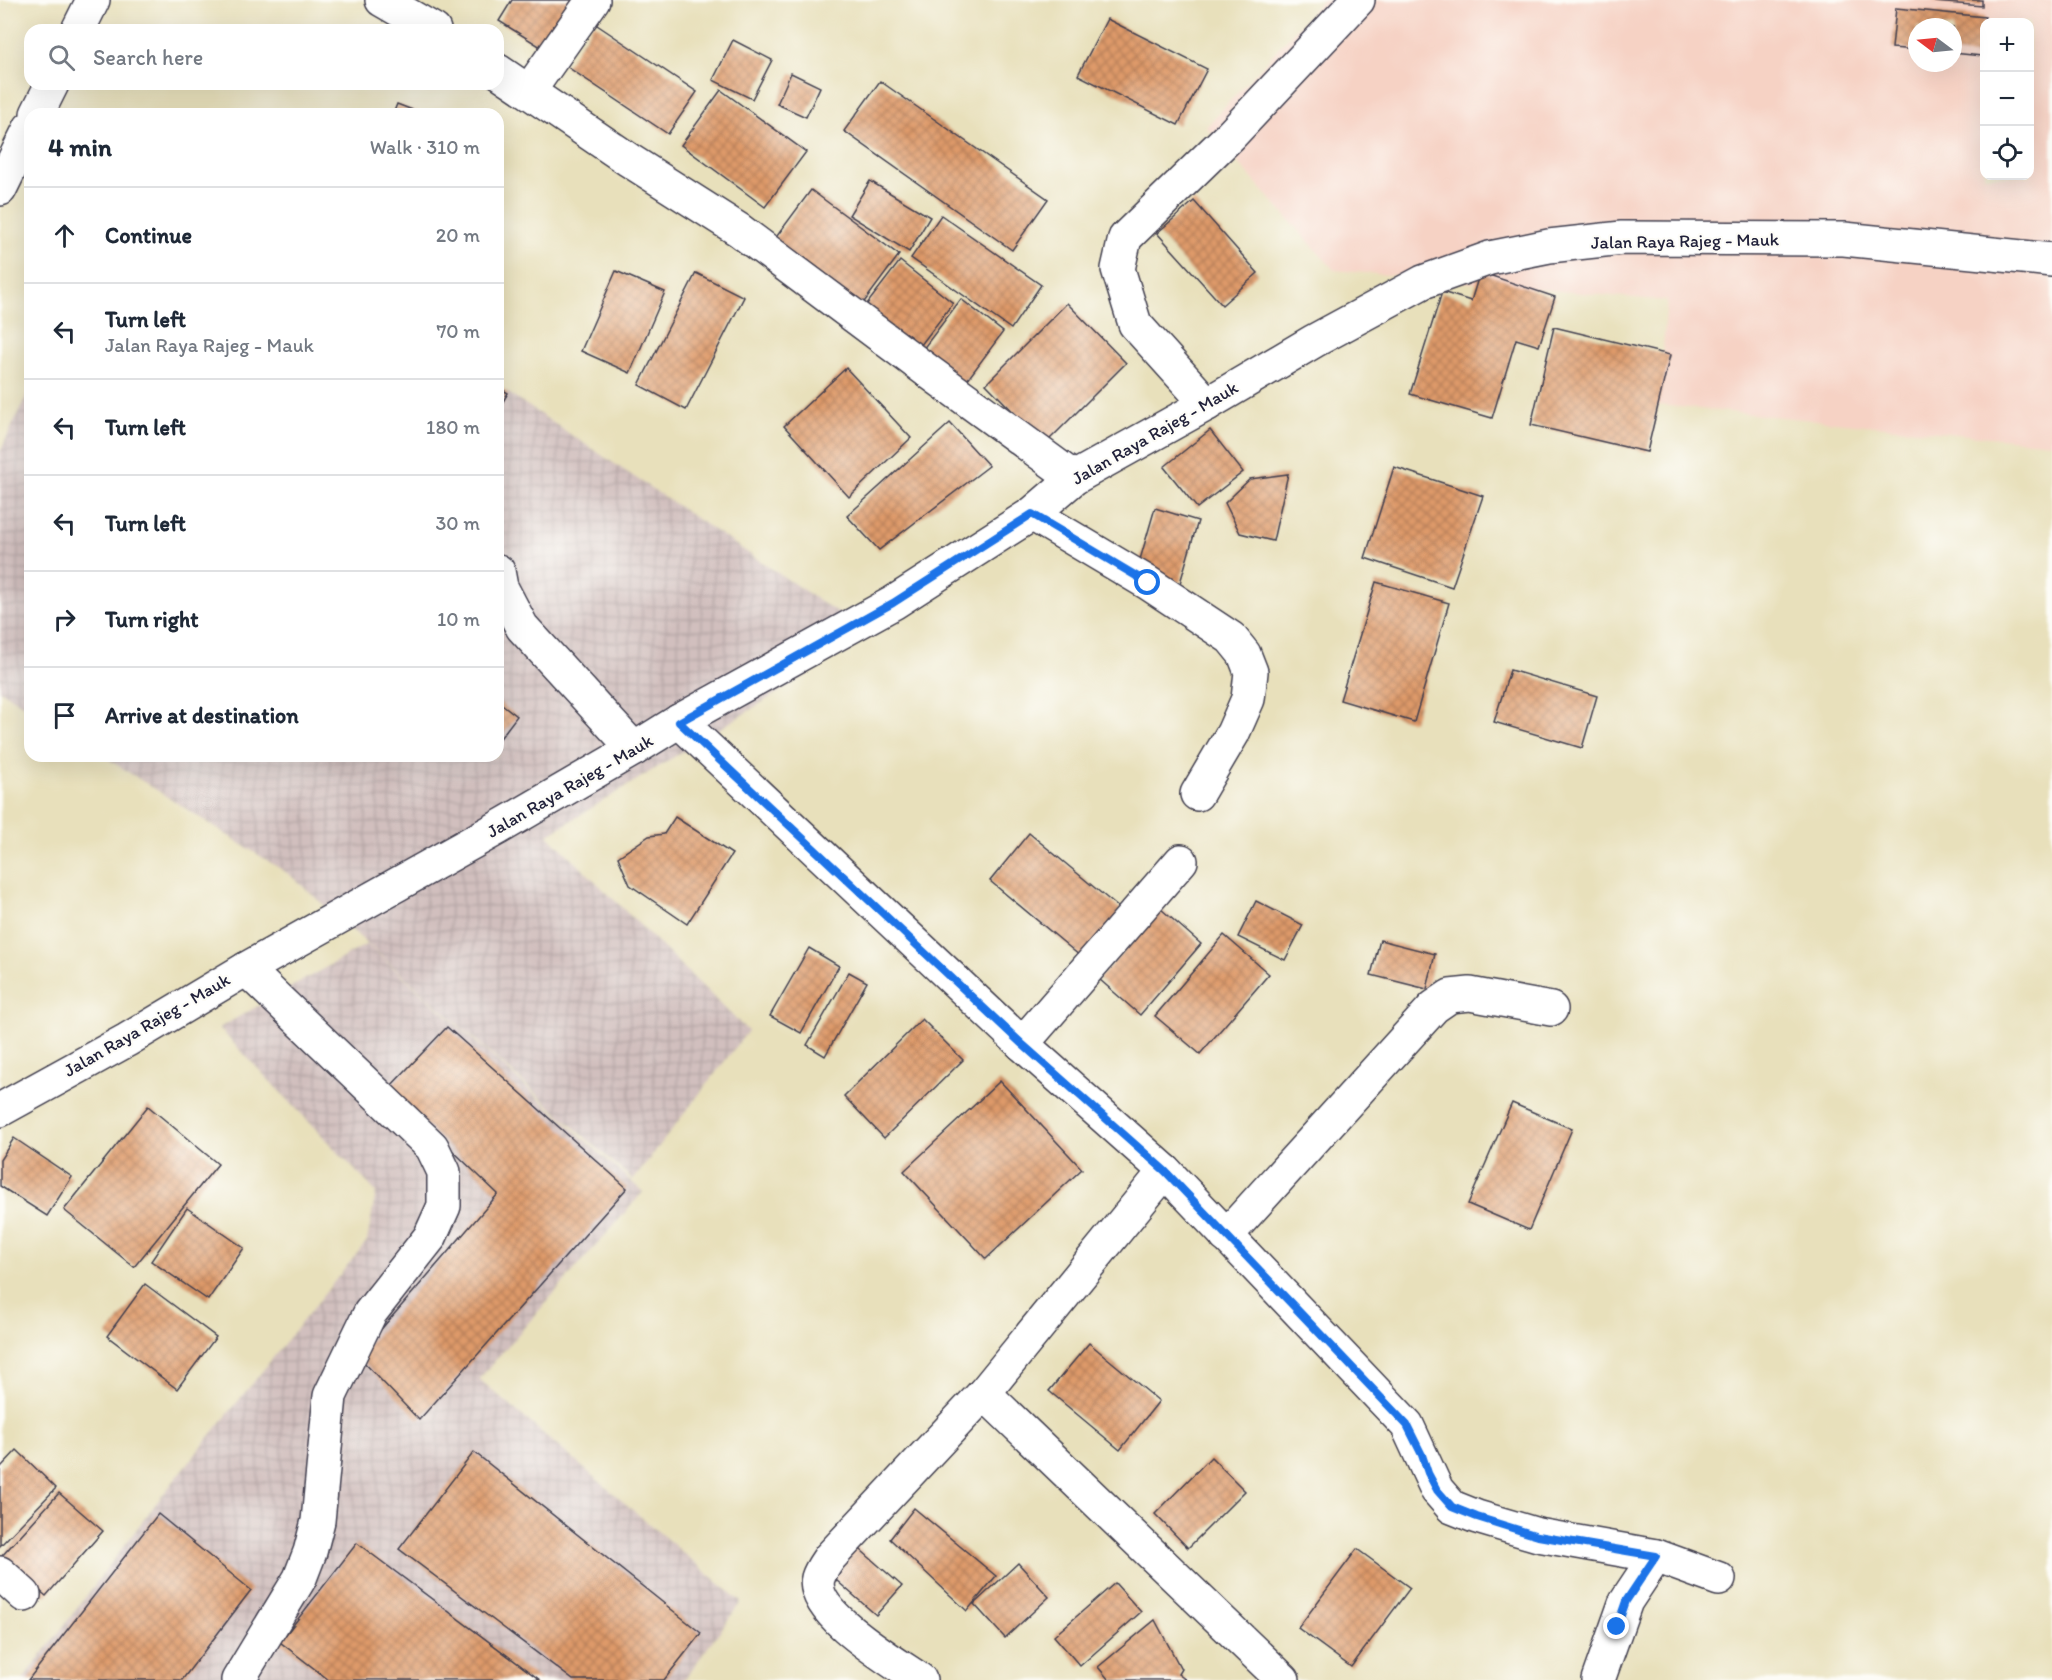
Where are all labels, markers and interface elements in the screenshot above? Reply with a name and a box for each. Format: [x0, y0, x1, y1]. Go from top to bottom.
north arrow [1908, 18, 1962, 72]
map controls [1980, 18, 2034, 180]
button: + [1980, 18, 2034, 72]
search box [24, 24, 504, 90]
icon: search [45, 41, 78, 74]
text: Search here [93, 44, 203, 71]
button: − [1980, 72, 2034, 126]
button: locate [1980, 126, 2034, 180]
text: 4 min [48, 131, 112, 163]
text: Walk · 310 m [370, 135, 480, 159]
icon: ahead [48, 219, 81, 252]
text: Continue [105, 222, 192, 249]
text: 20 m [436, 223, 480, 247]
street label: Jalan Raya Rajeg - Mauk [1591, 228, 1780, 254]
text: Turn left [105, 306, 186, 333]
icon: left [48, 315, 81, 348]
text: 70 m [436, 319, 480, 343]
text: Jalan Raya Rajeg - Mauk [105, 333, 314, 357]
street label: Jalan Raya Rajeg - Mauk [1068, 376, 1243, 490]
icon: left [48, 411, 81, 444]
text: Turn left [105, 414, 186, 441]
text: 180 m [426, 415, 480, 439]
icon: left [48, 507, 81, 540]
text: Turn left [105, 510, 186, 537]
text: 30 m [435, 511, 480, 535]
route start [1134, 569, 1160, 595]
icon: right [48, 603, 81, 636]
text: Turn right [105, 606, 199, 633]
text: 10 m [437, 607, 480, 631]
icon: arrive [48, 699, 81, 732]
text: Arrive at destination [105, 702, 299, 729]
street label: Jalan Raya Rajeg - Mauk [483, 729, 658, 843]
street label: Jalan Raya Rajeg - Mauk [60, 968, 235, 1082]
route end [1603, 1613, 1629, 1639]

